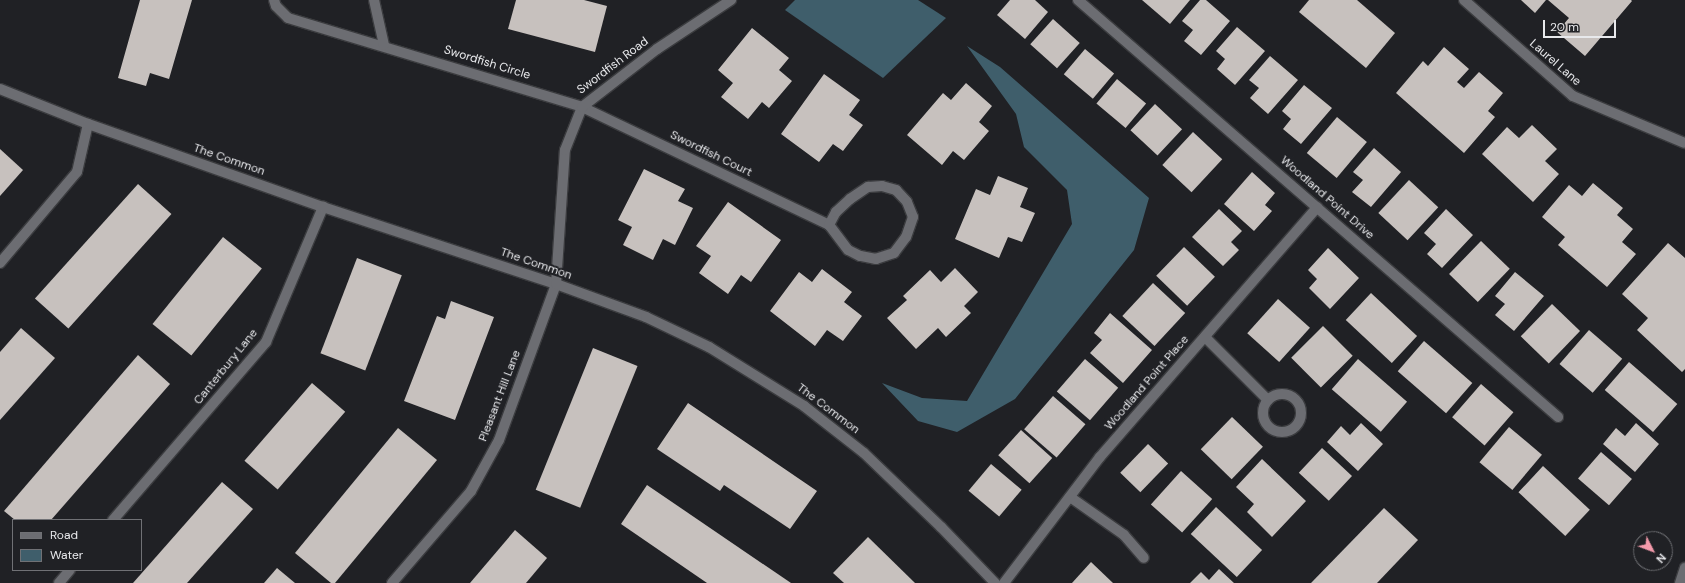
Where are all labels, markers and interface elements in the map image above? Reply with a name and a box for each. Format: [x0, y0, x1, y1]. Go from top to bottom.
scale bar [1545, 12, 1618, 38]
text: 20 m [1550, 19, 1579, 35]
street label: Swordfish Road [575, 35, 651, 97]
street label: Laurel Lane [1526, 37, 1584, 89]
street label: Swordfish Circle [442, 43, 532, 83]
street label: Swordfish Court [668, 128, 754, 180]
street label: The Common [191, 141, 267, 179]
street label: Woodland Point Drive [1277, 153, 1377, 243]
street label: The Common [498, 245, 574, 283]
street label: Canterbury Lane [191, 326, 261, 408]
street label: Woodland Point Place [1102, 333, 1192, 433]
street label: Pleasant Hill Lane [476, 348, 524, 444]
street label: The Common [794, 381, 862, 437]
legend [12, 519, 142, 571]
text: Road [50, 527, 78, 543]
north arrow [1633, 531, 1673, 571]
text: Water [50, 547, 83, 563]
text: N [1653, 551, 1669, 566]

